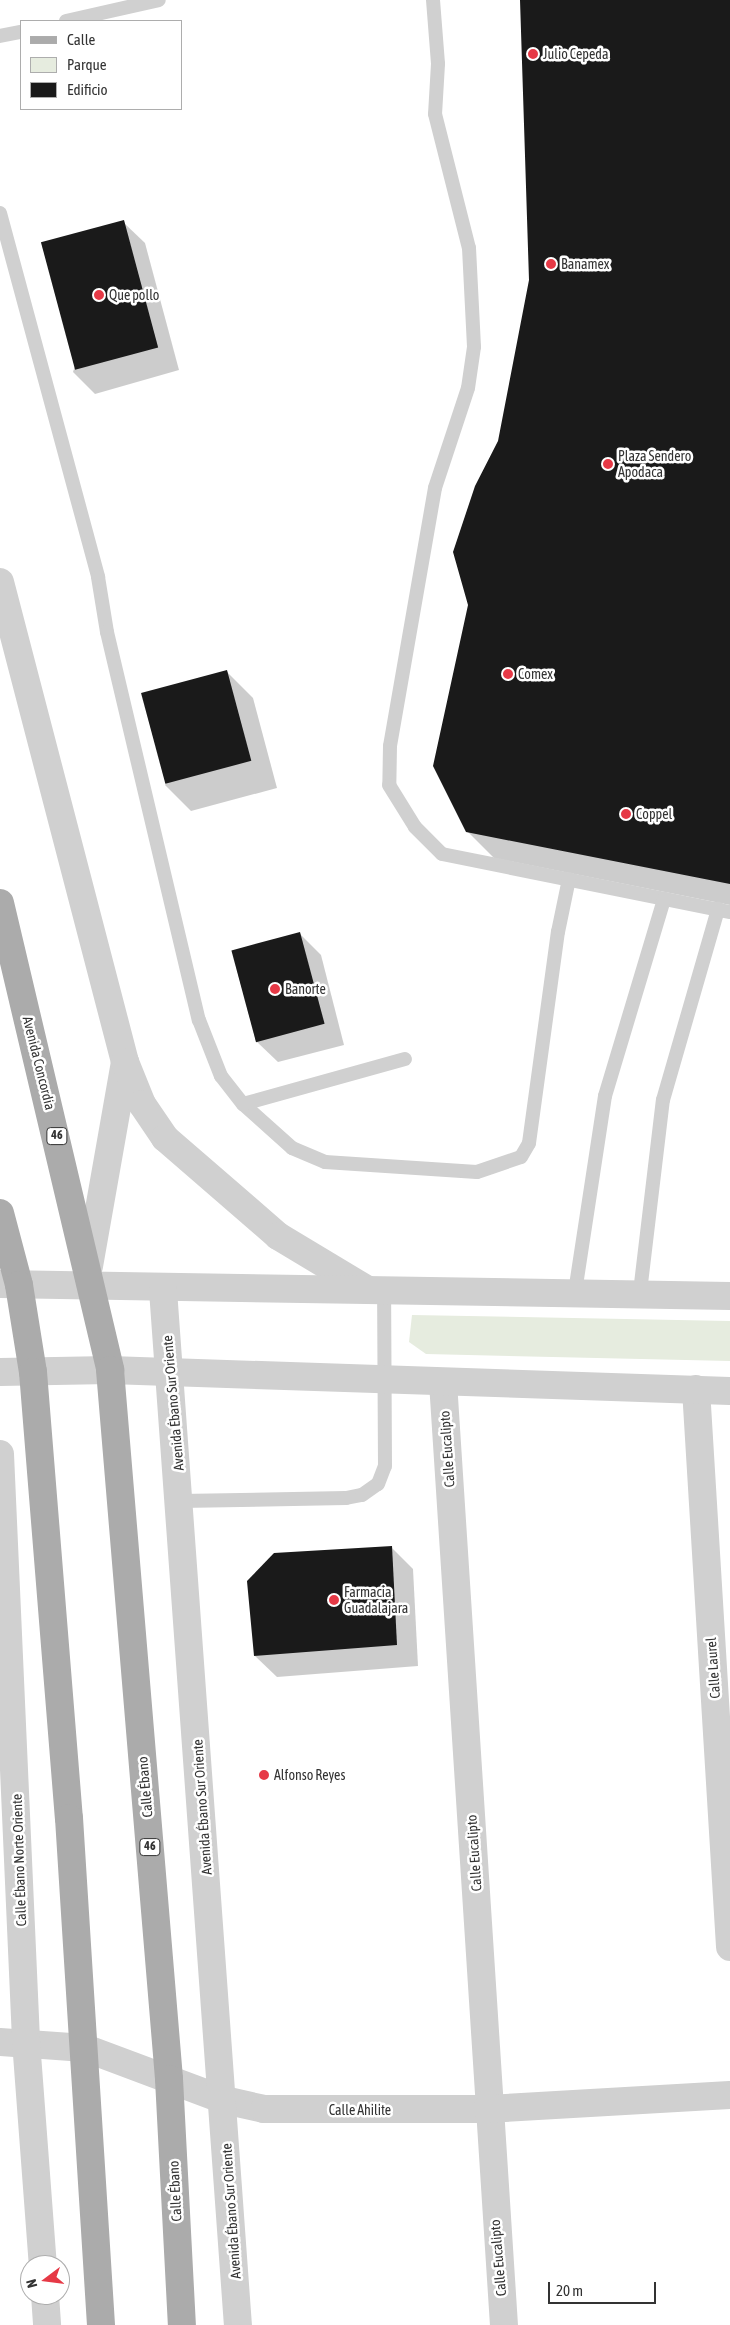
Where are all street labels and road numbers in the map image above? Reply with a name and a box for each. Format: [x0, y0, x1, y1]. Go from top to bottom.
street label: Avenida Concordia [19, 1014, 59, 1112]
road number: 46 [46, 1126, 68, 1146]
street label: Avenida Ébano Sur Oriente [159, 1335, 187, 1471]
street label: Calle Eucalipto [436, 1410, 458, 1488]
street label: Calle Laurel [702, 1637, 724, 1699]
street label: Avenida Ébano Sur Oriente [189, 1739, 215, 1875]
street label: Calle Ébano [134, 1756, 156, 1818]
street label: Calle Ébano Norte Oriente [8, 1793, 30, 1927]
street label: Calle Eucalipto [463, 1814, 485, 1892]
road number: 46 [139, 1838, 161, 1856]
street label: Calle Ahilite [329, 2102, 391, 2118]
street label: Avenida Ébano Sur Oriente [218, 2143, 244, 2279]
street label: Calle Ébano [165, 2160, 185, 2222]
street label: Calle Eucalipto [486, 2219, 510, 2297]

